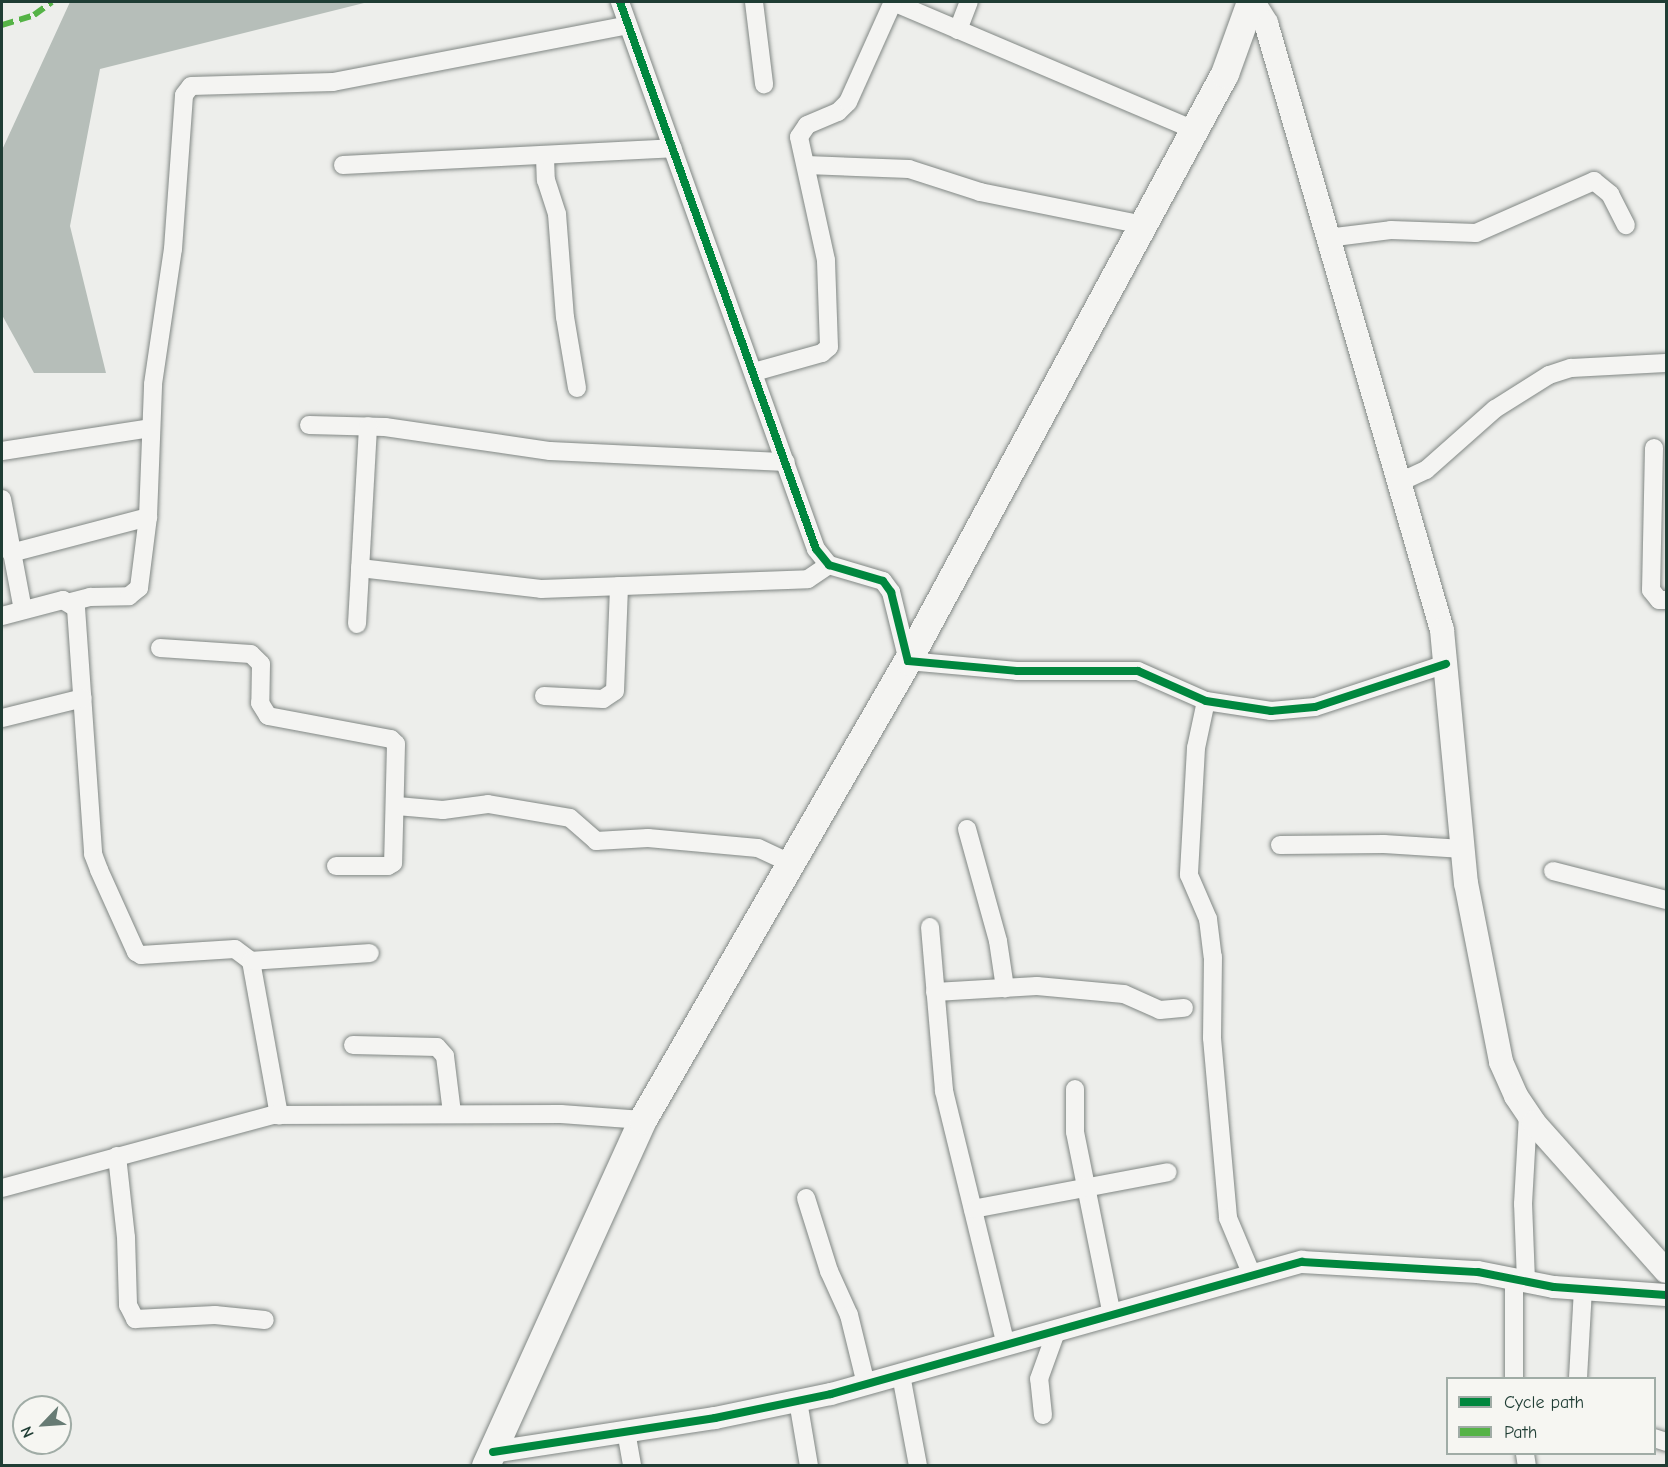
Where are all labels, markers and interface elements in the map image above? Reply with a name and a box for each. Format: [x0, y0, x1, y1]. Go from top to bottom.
legend [1446, 1377, 1656, 1455]
text: Cycle path [1504, 1392, 1584, 1413]
north arrow [12, 1395, 72, 1455]
text: Path [1504, 1422, 1537, 1443]
text: N [17, 1423, 38, 1440]

